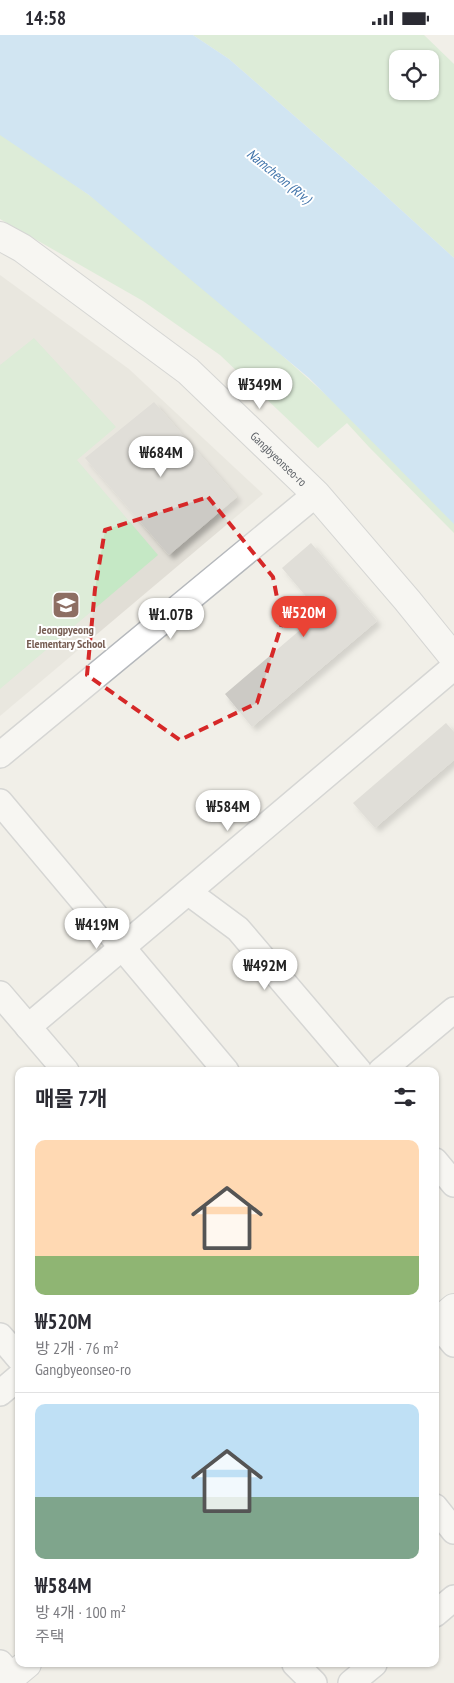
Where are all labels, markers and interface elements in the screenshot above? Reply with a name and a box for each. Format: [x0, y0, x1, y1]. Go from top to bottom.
text: 14:58 [25, 6, 66, 30]
map controls [389, 50, 439, 100]
button: locate [389, 50, 439, 100]
water label: Namcheon (Riv.) [243, 145, 316, 209]
pin: ₩349M [225, 367, 295, 410]
text: ₩349M [238, 374, 282, 394]
street label: Gangbyeonseo-ro [248, 428, 310, 489]
pin: ₩684M [126, 435, 196, 478]
text: ₩684M [139, 442, 183, 462]
school or university icon: Jeongpyeong Elementary School [51, 590, 81, 620]
pin: ₩520M [269, 595, 339, 638]
pin: ₩1.07B [130, 597, 212, 640]
text: ₩520M [282, 602, 326, 622]
text: ₩1.07B [149, 604, 193, 624]
place label: Jeongpyeong Elementary School [26, 622, 106, 651]
pin: ₩584M [193, 789, 263, 832]
text: ₩584M [206, 796, 250, 816]
pin: ₩419M [62, 907, 132, 950]
text: ₩419M [75, 914, 119, 934]
pin: ₩492M [230, 949, 300, 991]
text: ₩492M [243, 955, 287, 975]
icon: filters [391, 1083, 419, 1111]
text: 매물 7개 [35, 1085, 107, 1112]
icon: home [182, 1173, 272, 1263]
text: ₩520M [35, 1308, 91, 1335]
text: 방 2개 · 76 m² [35, 1338, 119, 1358]
text: Gangbyeonseo-ro [35, 1359, 131, 1379]
icon: home [182, 1436, 272, 1526]
text: ₩584M [35, 1572, 91, 1599]
text: 방 4개 · 100 m² [35, 1602, 126, 1622]
text: 주택 [35, 1626, 64, 1646]

